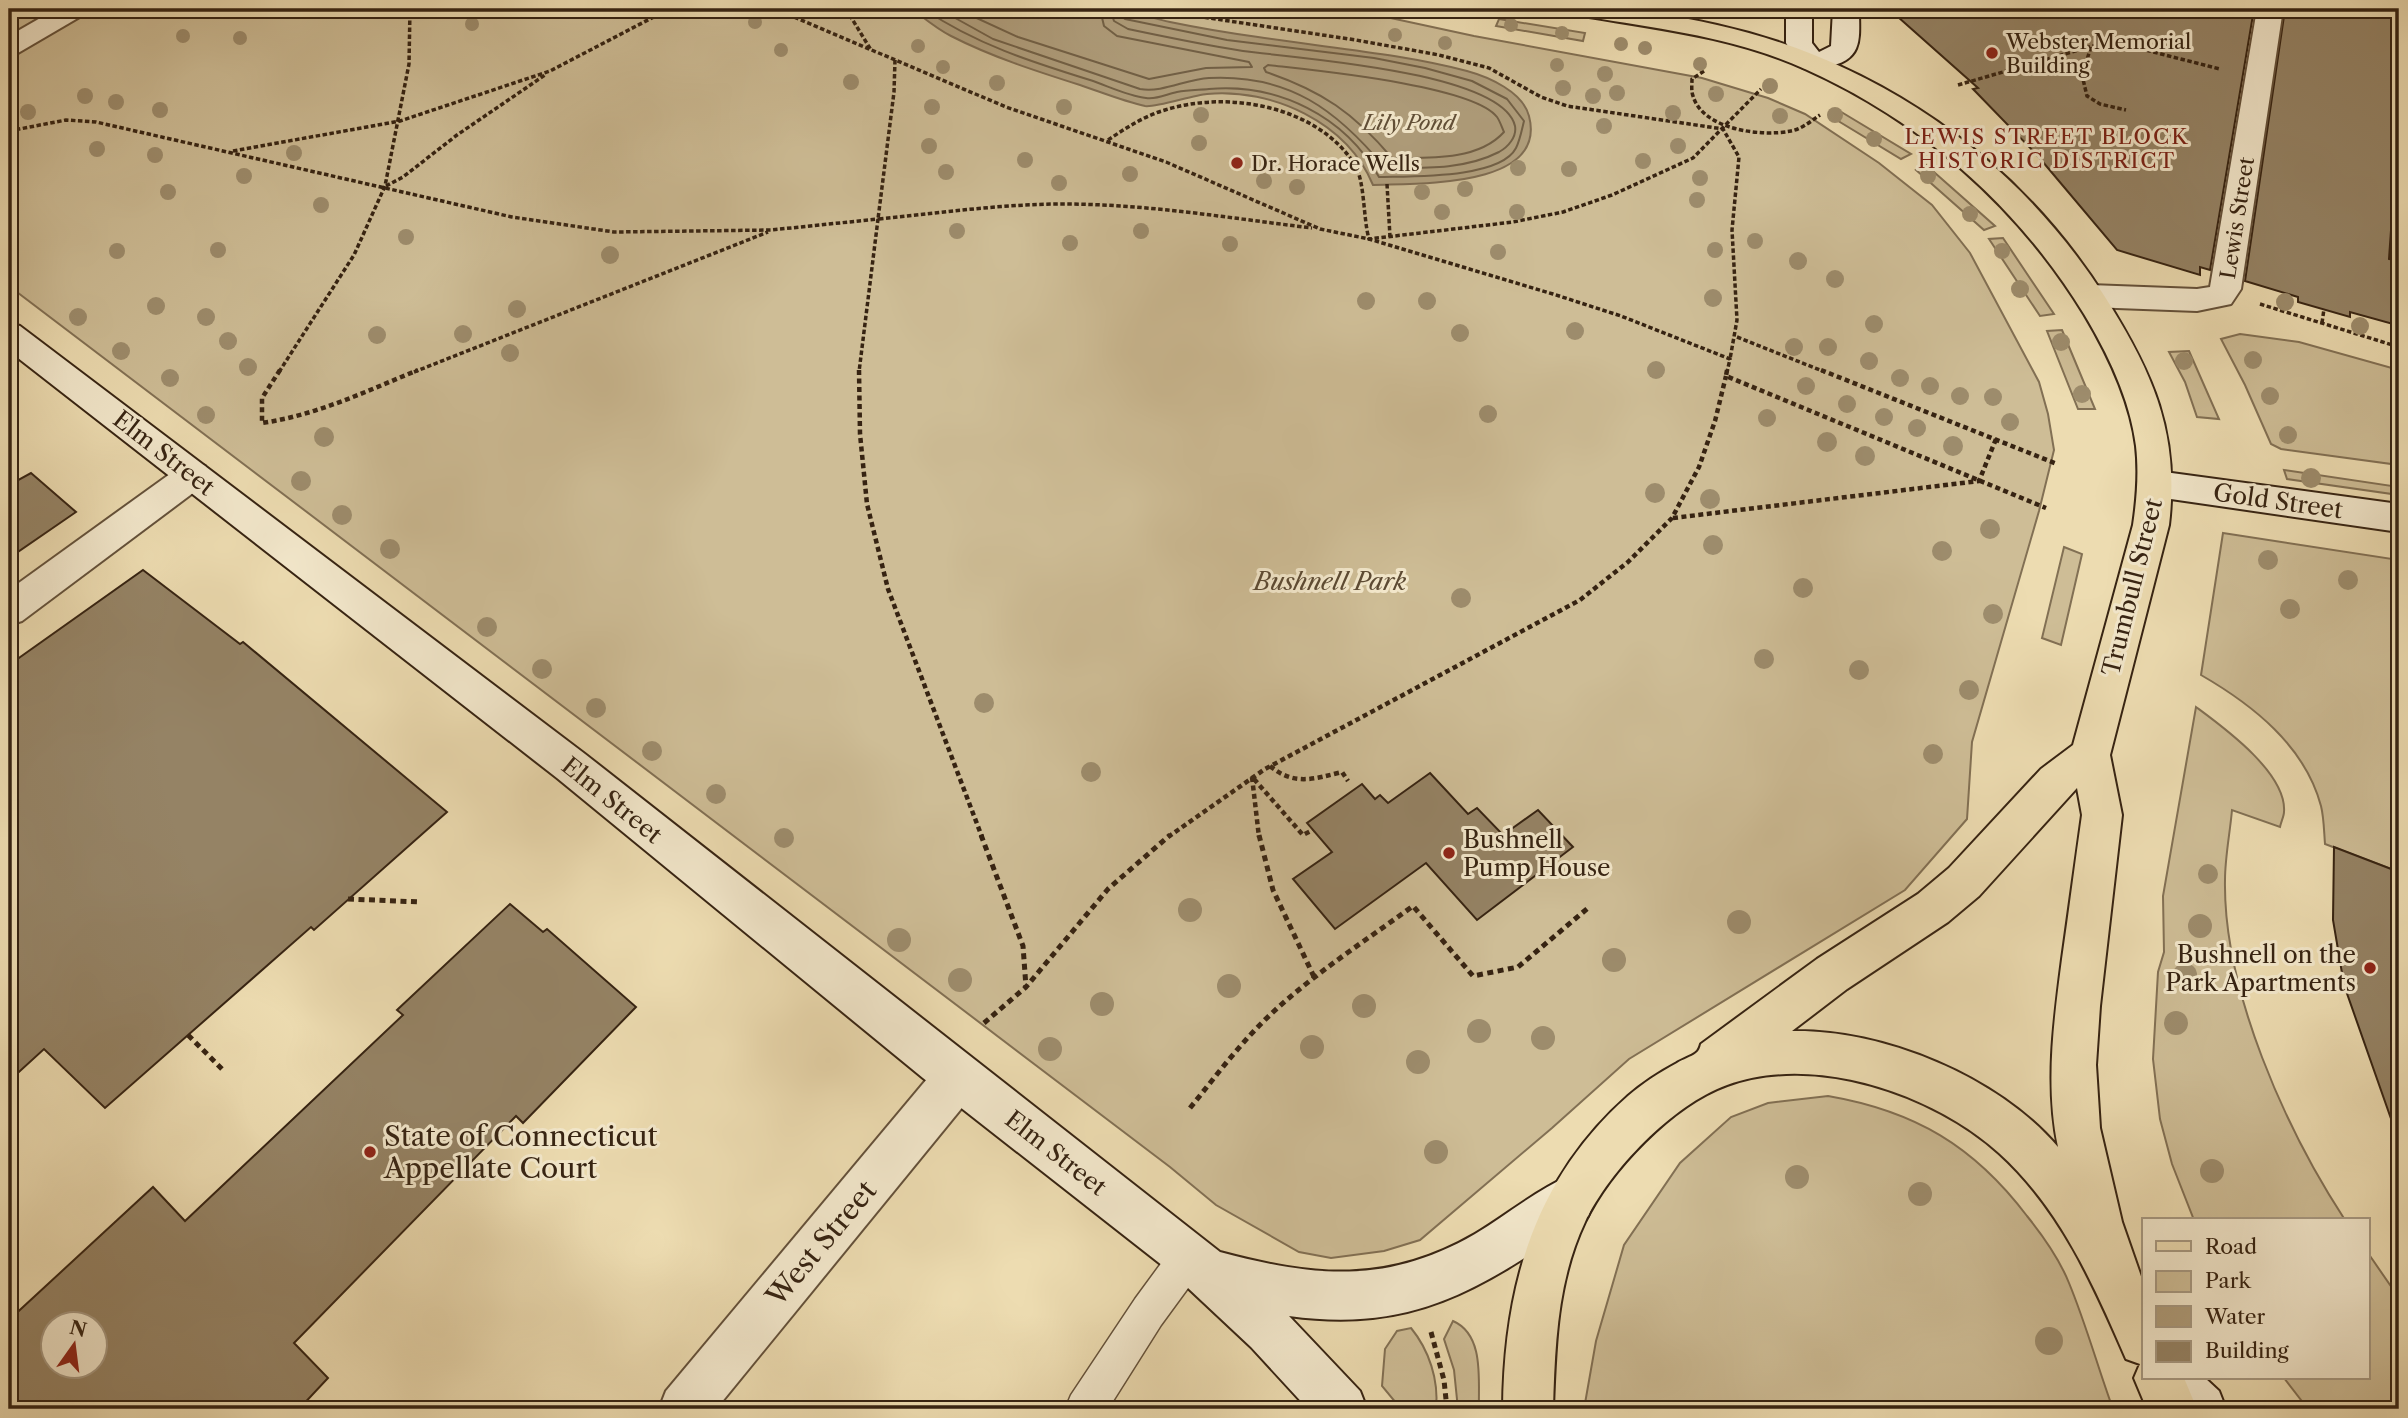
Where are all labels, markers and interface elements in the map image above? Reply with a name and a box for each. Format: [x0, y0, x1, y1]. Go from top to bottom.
place label: Webster Memorial Building [2005, 29, 2191, 78]
marker: Webster Memorial Building [1984, 45, 2000, 61]
water label: Lily Pond [1361, 110, 1458, 135]
district label: LEWIS STREET BLOCK HISTORIC DISTRICT [1904, 124, 2190, 173]
place label: Dr. Horace Wells [1251, 151, 1420, 176]
marker: Dr. Horace Wells [1229, 155, 1245, 171]
street label: Lewis Street [2215, 155, 2259, 281]
street label: Elm Street [108, 404, 221, 502]
street label: Gold Street [2212, 478, 2345, 524]
street label: Trumbull Street [2096, 495, 2168, 679]
park label: Bushnell Park [1252, 567, 1407, 596]
street label: Elm Street [556, 751, 668, 849]
place label: Bushnell Pump House [1463, 825, 1611, 882]
marker: Bushnell Pump House [1441, 845, 1457, 861]
place label: Bushnell on the Park Apartments [2165, 940, 2356, 997]
marker: Bushnell on the Park Apartments [2362, 960, 2378, 976]
street label: Elm Street [1000, 1104, 1113, 1202]
place label: State of Connecticut Appellate Court [383, 1119, 658, 1185]
marker: State of Connecticut Appellate Court [362, 1144, 378, 1160]
street label: West Street [758, 1174, 883, 1313]
legend [2142, 1218, 2370, 1380]
text: Road [2205, 1234, 2257, 1259]
text: Park [2205, 1268, 2251, 1293]
text: Water [2204, 1304, 2265, 1329]
north arrow [38, 1310, 108, 1380]
text: N [67, 1316, 89, 1342]
text: Building [2205, 1338, 2290, 1363]

